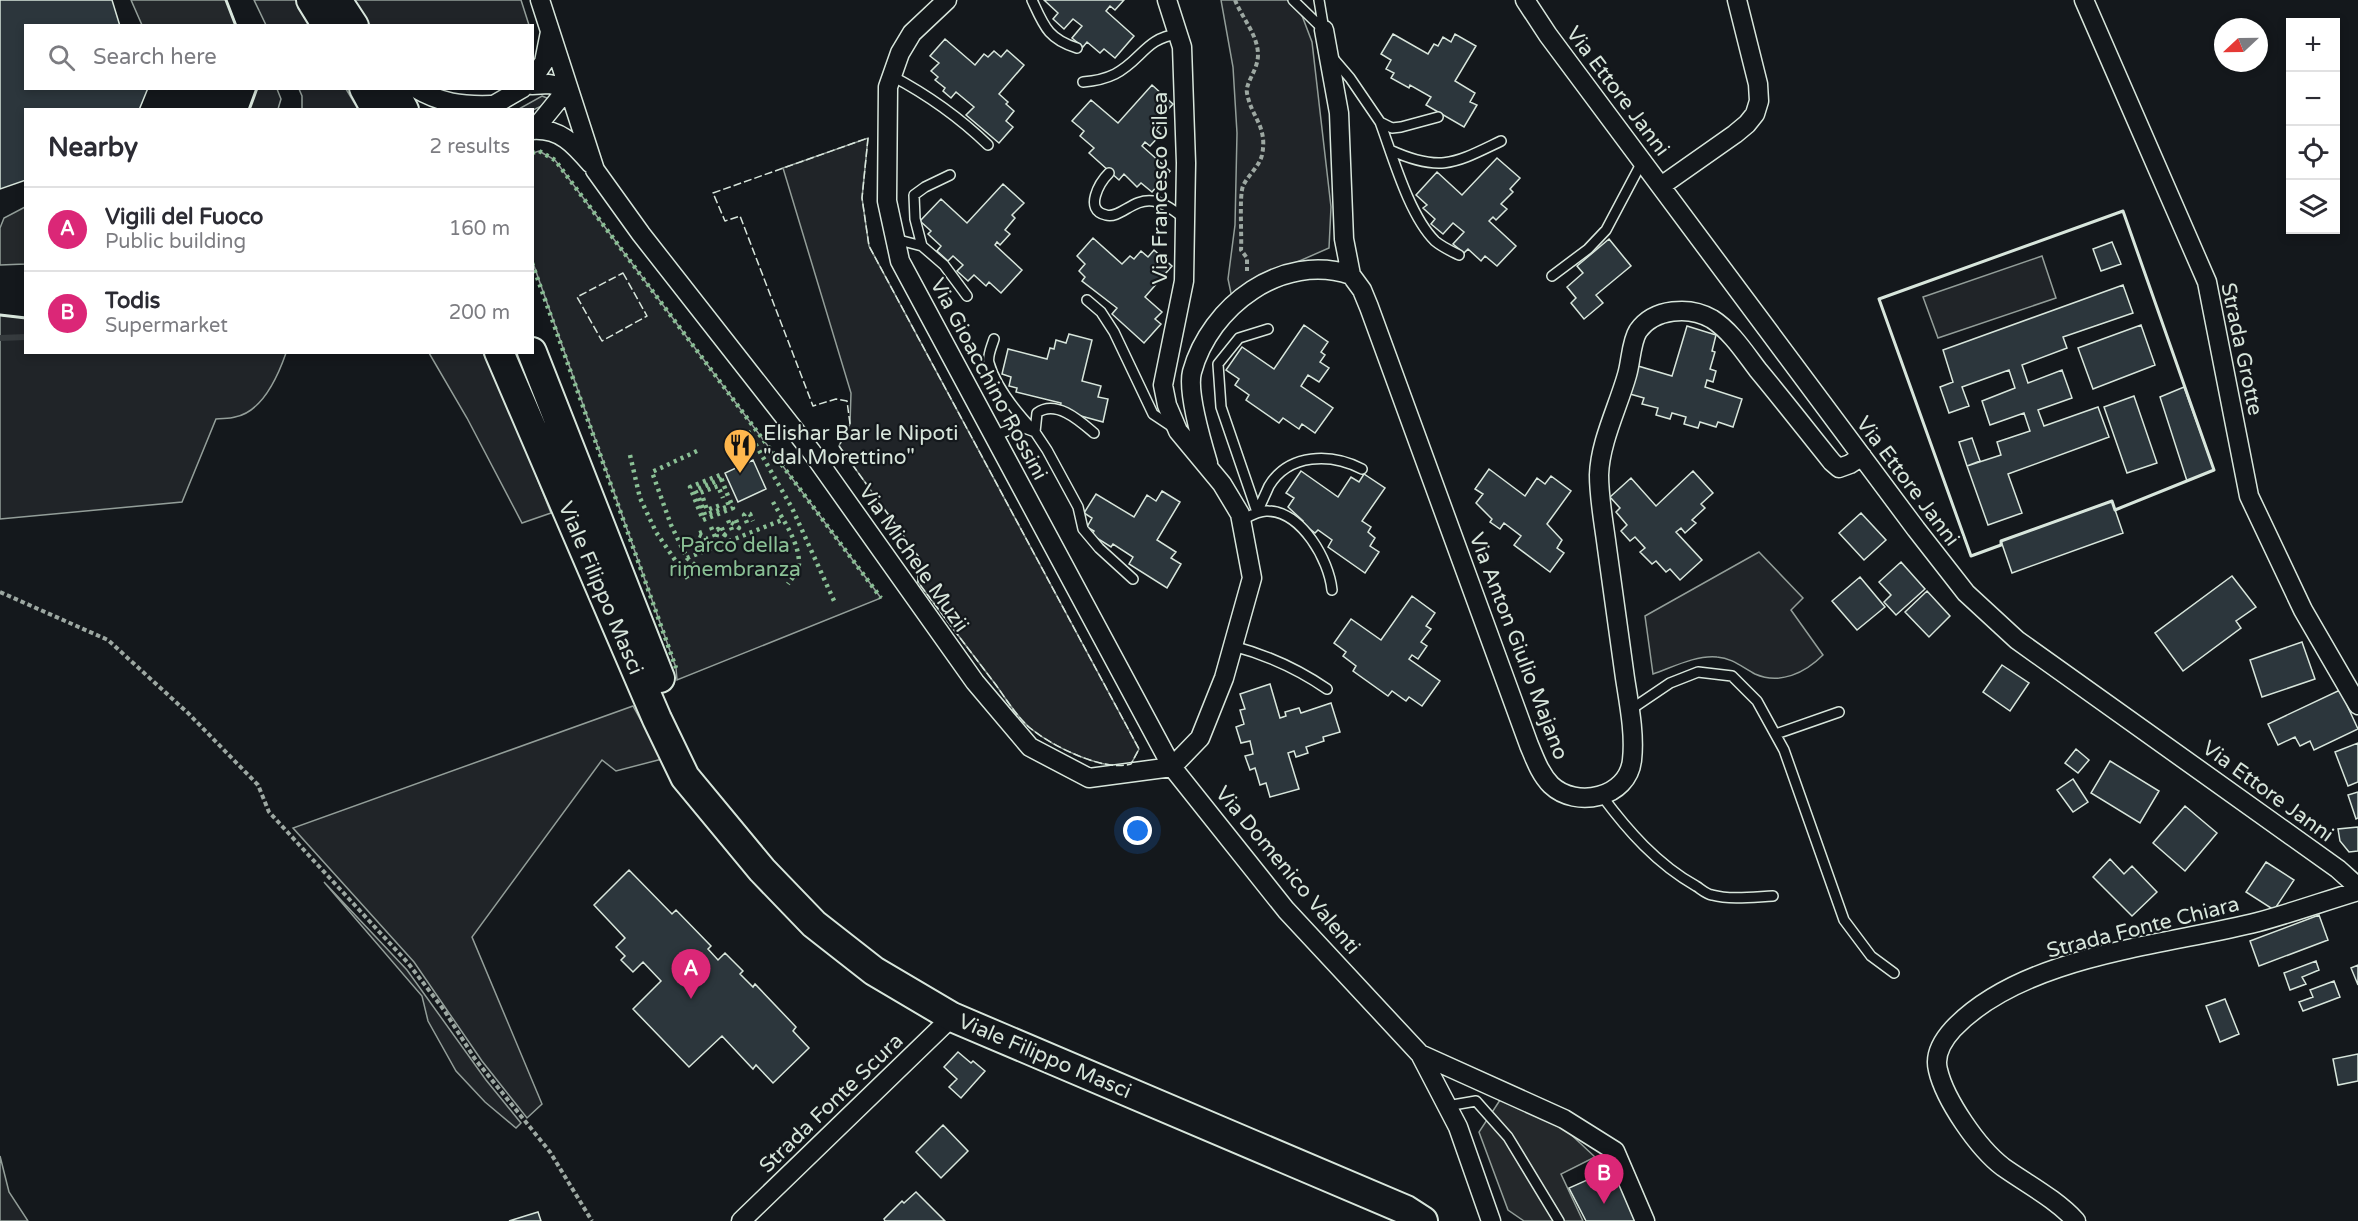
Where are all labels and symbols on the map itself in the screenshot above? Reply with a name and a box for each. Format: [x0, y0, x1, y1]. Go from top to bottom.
north arrow [2214, 18, 2268, 72]
street label: Via Ettore Janni [1561, 21, 1675, 161]
street label: Via Francesco Cilea [1148, 92, 1173, 284]
street label: Via Gioacchino Rossini [925, 274, 1052, 484]
street label: Strada Grotte [2215, 281, 2268, 418]
street label: Via Ettore Janni [1851, 411, 1965, 551]
place label: Elishar Bar le Nipoti "dal Morettino" [763, 421, 959, 470]
restaurant icon: Elishar Bar le Nipoti "dal Morettino" [722, 427, 758, 474]
street label: Via Michele Muzii [853, 480, 974, 637]
street label: Viale Filippo Masci [553, 498, 648, 678]
street label: Via Anton Giulio Majano [1464, 529, 1573, 763]
park label: Parco della rimembranza [669, 533, 801, 582]
street label: Via Ettore Janni [2197, 735, 2338, 847]
street label: Via Domenico Valenti [1210, 781, 1365, 959]
your location [1123, 816, 1152, 845]
street label: Strada Fonte Chiara [2044, 891, 2242, 964]
pin: A [672, 950, 710, 999]
street label: Viale Filippo Masci [955, 1009, 1135, 1104]
street label: Strada Fonte Scura [754, 1028, 908, 1178]
pin: B [1584, 1154, 1624, 1204]

